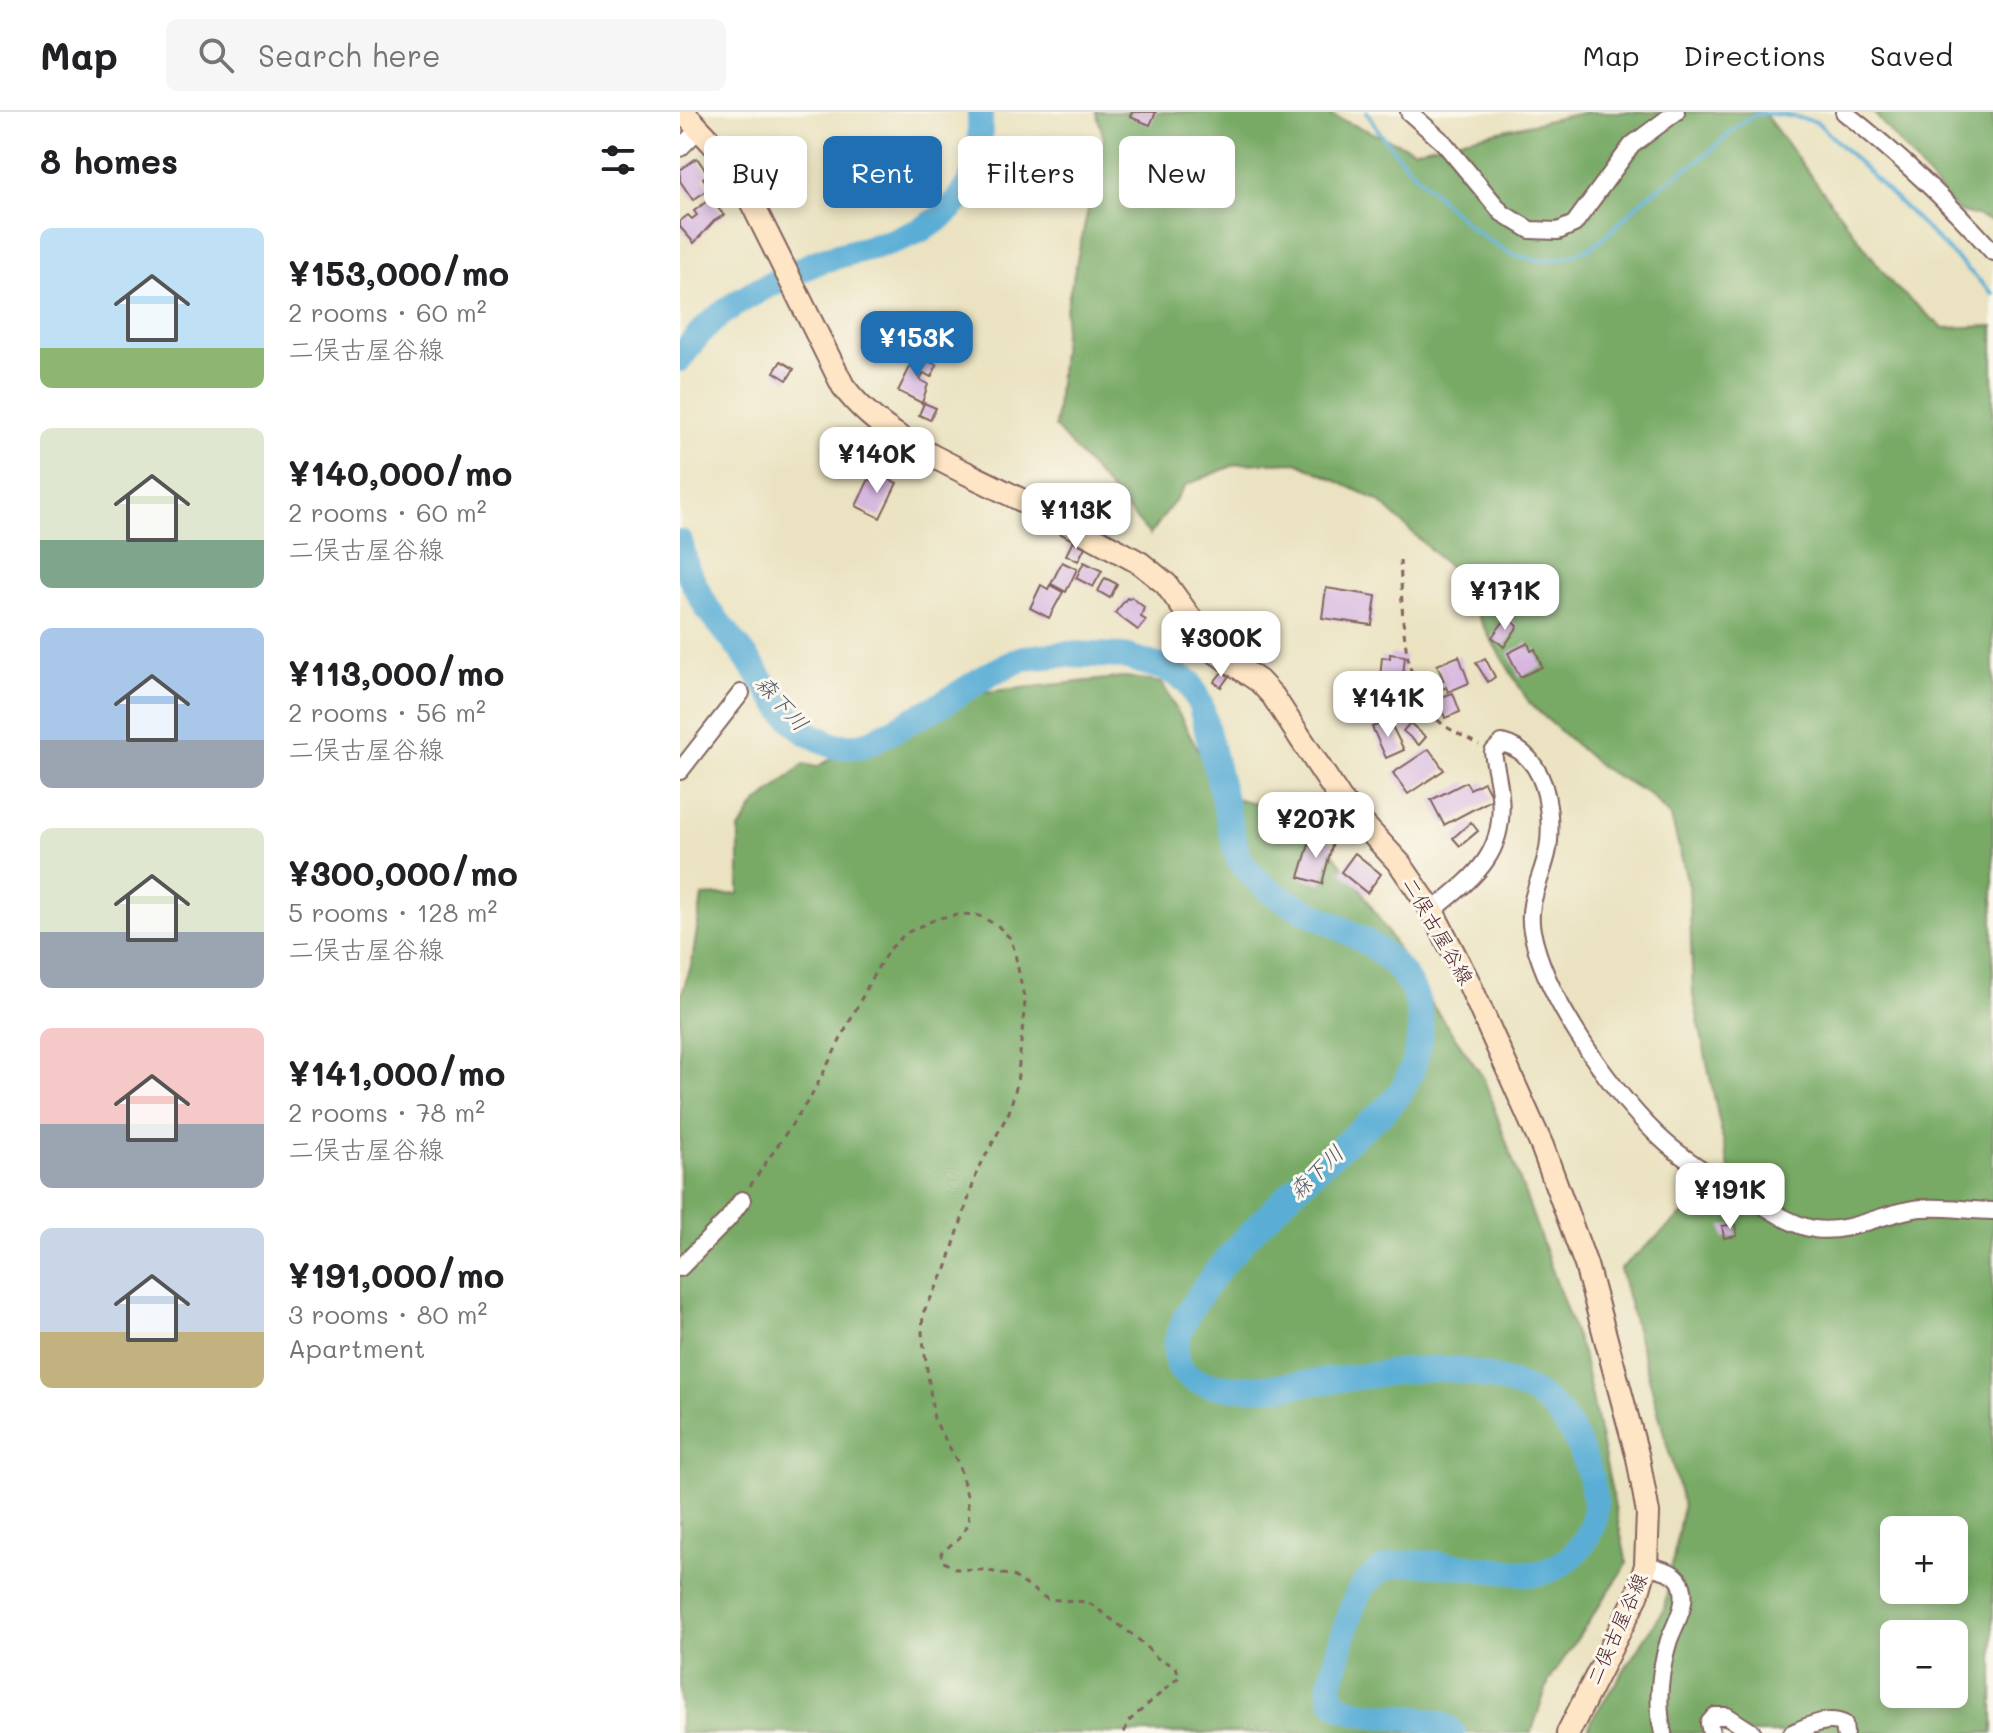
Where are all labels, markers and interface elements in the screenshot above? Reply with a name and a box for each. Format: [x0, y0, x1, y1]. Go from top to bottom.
search box [166, 19, 726, 91]
text: Map [40, 30, 118, 80]
icon: search [194, 33, 238, 77]
text: Search here [258, 35, 441, 75]
text: Map [1583, 37, 1640, 73]
text: Directions [1684, 37, 1826, 73]
text: Saved [1870, 37, 1953, 73]
chip: Buy [704, 136, 807, 208]
chip: Rent [823, 136, 942, 208]
chip: Filters [958, 136, 1103, 208]
chip: New [1119, 136, 1235, 208]
text: 8 homes [40, 138, 178, 183]
icon: filters [596, 138, 640, 182]
text: ¥153,000/mo [288, 250, 509, 295]
icon: home [104, 260, 200, 356]
text: 2 rooms · 60 m² [288, 295, 487, 329]
pin: ¥153K [861, 311, 973, 379]
text: ¥153K [879, 320, 955, 354]
text: 二俣古屋谷線 [288, 332, 444, 366]
pin: ¥140K [821, 427, 933, 495]
text: ¥140K [838, 436, 916, 470]
text: ¥140,000/mo [288, 450, 512, 495]
icon: home [104, 460, 200, 556]
pin: ¥113K [1020, 483, 1132, 551]
text: ¥113K [1040, 492, 1112, 526]
text: 2 rooms · 60 m² [288, 495, 487, 529]
text: 二俣古屋谷線 [288, 532, 444, 566]
pin: ¥171K [1449, 564, 1561, 632]
text: ¥171K [1469, 573, 1541, 607]
pin: ¥300K [1165, 611, 1277, 679]
text: ¥300K [1179, 620, 1263, 654]
text: ¥113,000/mo [288, 650, 504, 695]
icon: home [104, 660, 200, 756]
water label: 森下川 [750, 668, 815, 737]
pin: ¥141K [1332, 671, 1444, 739]
text: ¥141K [1351, 680, 1425, 714]
text: 2 rooms · 56 m² [288, 695, 486, 729]
text: 二俣古屋谷線 [288, 732, 444, 766]
pin: ¥207K [1260, 792, 1372, 860]
text: ¥207K [1276, 801, 1356, 835]
text: ¥300,000/mo [288, 850, 518, 895]
icon: home [104, 860, 200, 956]
street label: 二俣古屋谷線 [1398, 872, 1480, 989]
text: 5 rooms · 128 m² [288, 895, 497, 929]
text: 二俣古屋谷線 [288, 932, 444, 966]
text: ¥141,000/mo [288, 1050, 505, 1095]
icon: home [104, 1060, 200, 1156]
text: 2 rooms · 78 m² [288, 1095, 485, 1129]
text: 二俣古屋谷線 [288, 1132, 444, 1166]
water label: 森下川 [1282, 1138, 1349, 1205]
pin: ¥191K [1674, 1163, 1786, 1231]
text: ¥191K [1694, 1172, 1766, 1206]
text: ¥191,000/mo [288, 1252, 504, 1297]
icon: home [104, 1260, 200, 1356]
text: 3 rooms · 80 m² [288, 1297, 487, 1331]
text: Apartment [288, 1331, 425, 1365]
map controls [1880, 1516, 1968, 1708]
button: + [1880, 1516, 1968, 1604]
street label: 二俣古屋谷線 [1580, 1568, 1652, 1689]
button: − [1880, 1620, 1968, 1708]

